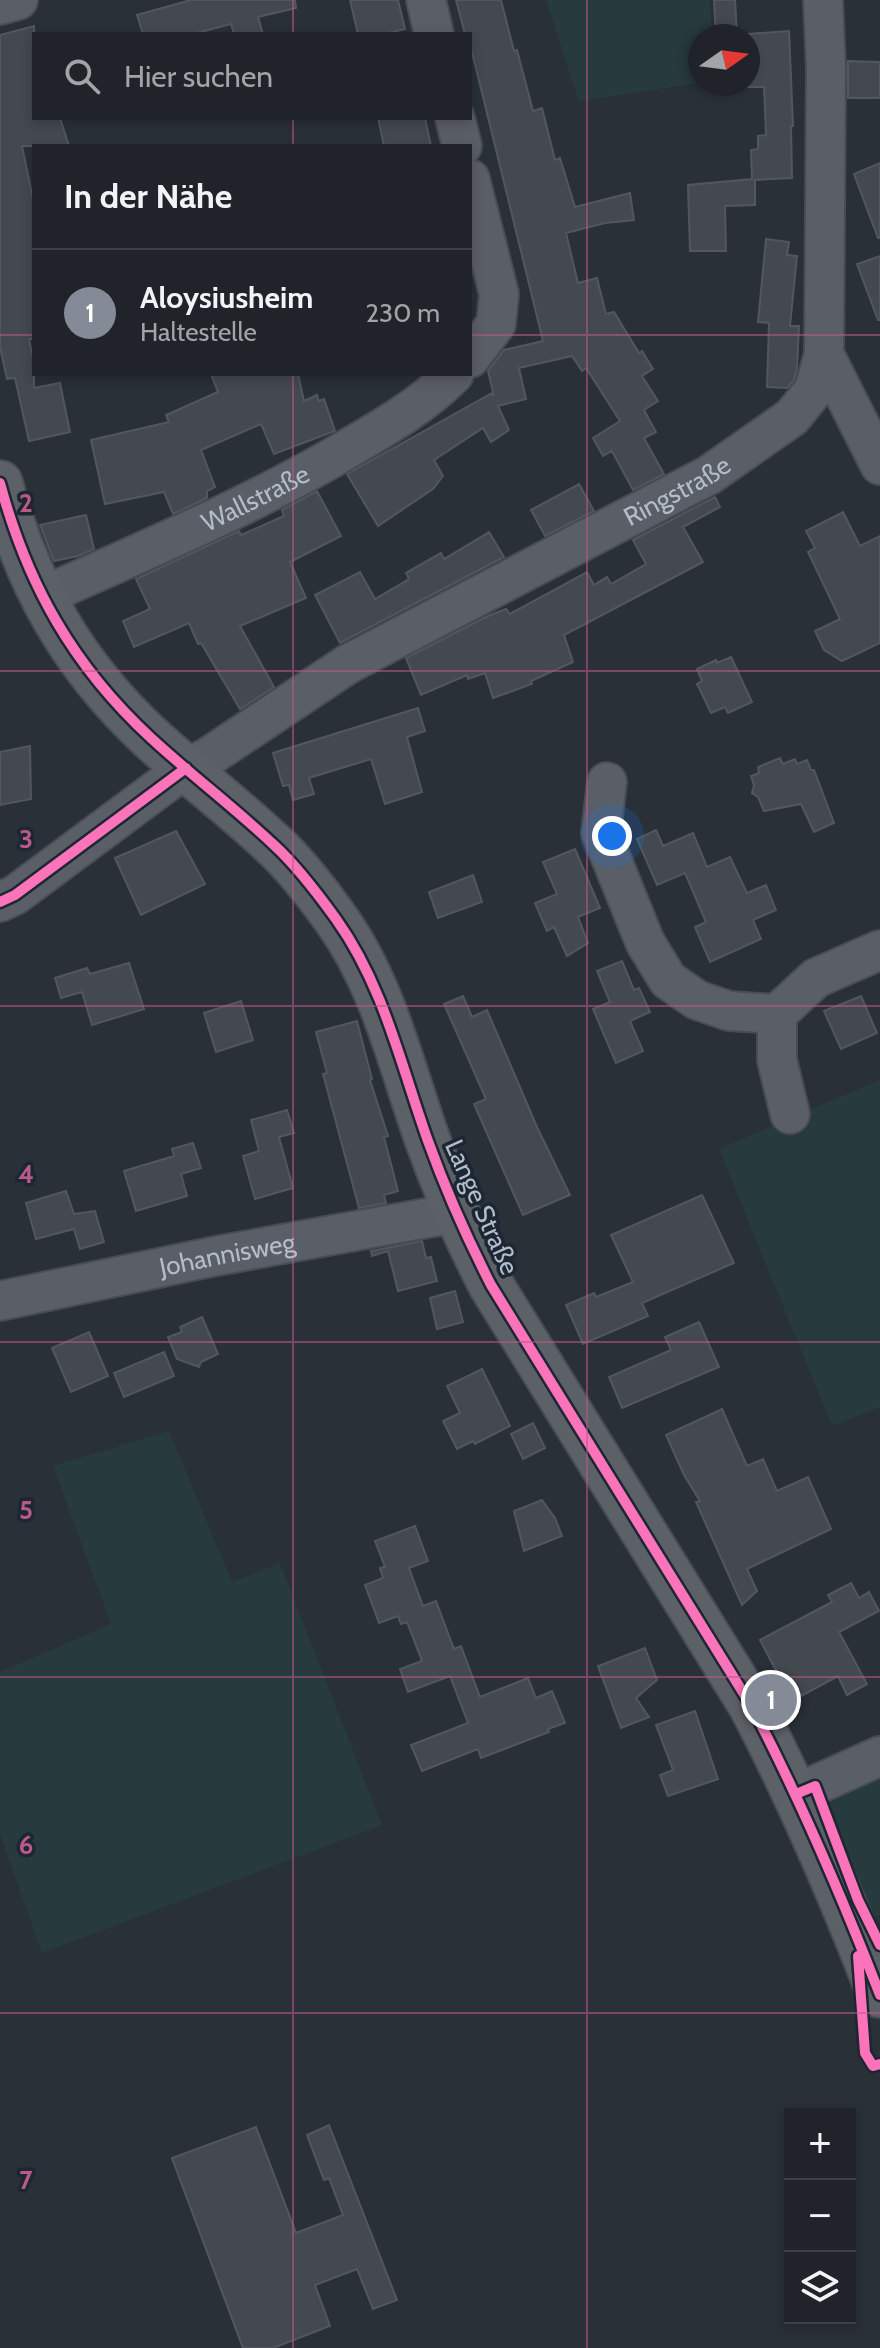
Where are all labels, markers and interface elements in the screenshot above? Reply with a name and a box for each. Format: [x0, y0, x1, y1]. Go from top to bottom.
north arrow [688, 24, 760, 96]
search box [32, 32, 472, 120]
icon: search [60, 54, 104, 98]
text: Hier suchen [124, 58, 273, 95]
text: In der Nähe [64, 175, 232, 217]
text: Aloysiusheim [140, 279, 313, 316]
text: 1 [85, 297, 95, 329]
text: 230 m [366, 297, 440, 329]
text: Haltestelle [140, 316, 257, 348]
street label: Ringstraße [618, 449, 737, 533]
street label: Wallstraße [196, 458, 315, 539]
text: 2 [19, 487, 33, 519]
your location [592, 816, 632, 856]
text: 3 [19, 823, 33, 855]
street label: Lange Straße [438, 1135, 526, 1279]
text: 4 [18, 1158, 34, 1190]
street label: Johannisweg [156, 1226, 299, 1284]
text: 5 [19, 1494, 33, 1526]
pin: 1 [745, 1670, 797, 1730]
text: 6 [19, 1829, 33, 1861]
map controls [784, 2108, 856, 2324]
button: + [784, 2108, 856, 2180]
text: 7 [19, 2164, 33, 2196]
button: − [784, 2180, 856, 2252]
button: layers [784, 2252, 856, 2324]

